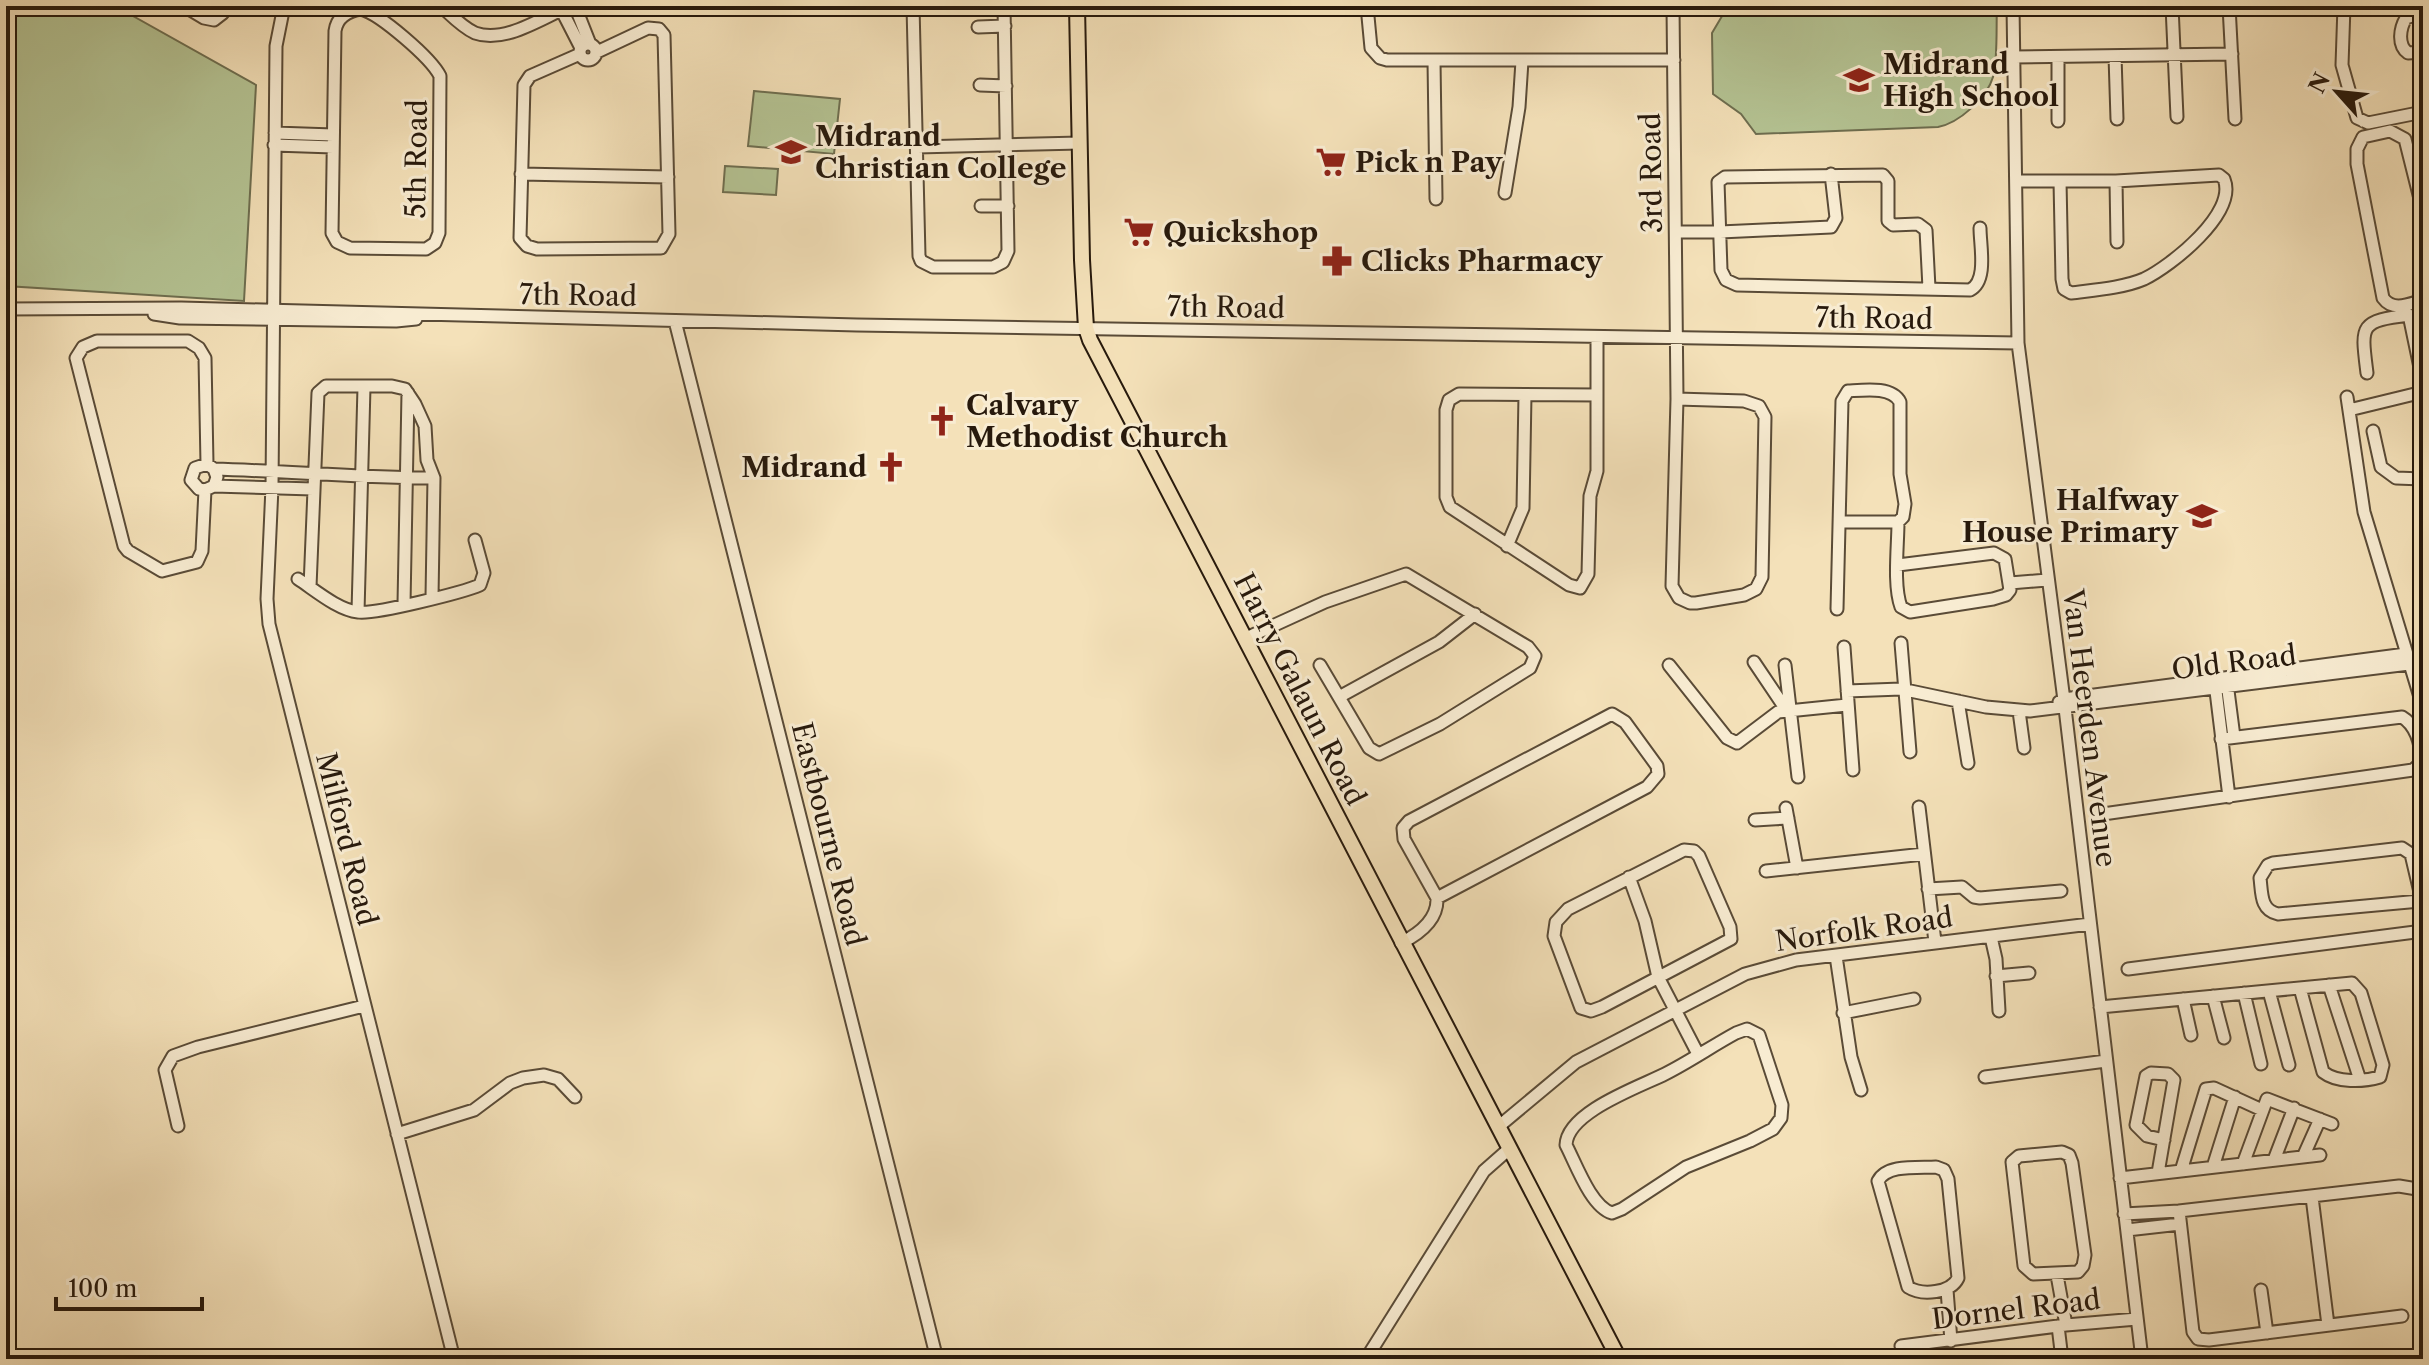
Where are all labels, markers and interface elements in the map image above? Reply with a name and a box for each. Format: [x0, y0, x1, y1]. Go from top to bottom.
place label: Midrand High School [1883, 47, 2059, 113]
north arrow [2297, 52, 2377, 132]
school or university icon: Midrand High School [1842, 63, 1876, 97]
text: N [2303, 68, 2336, 98]
street label: 5th Road [398, 99, 434, 219]
street label: 3rd Road [1633, 112, 1669, 234]
place label: Midrand Christian College [815, 119, 1066, 185]
school or university icon: Midrand Christian College [774, 135, 808, 169]
supermarket icon: Pick n Pay [1314, 145, 1348, 179]
place label: Pick n Pay [1355, 145, 1503, 179]
supermarket icon: Quickshop [1122, 215, 1156, 249]
place label: Quickshop [1163, 215, 1318, 249]
pharmacy icon: Clicks Pharmacy [1320, 244, 1354, 278]
place label: Clicks Pharmacy [1361, 244, 1603, 278]
street label: 7th Road [519, 277, 637, 313]
street label: 7th Road [1167, 289, 1285, 325]
street label: 7th Road [1815, 300, 1933, 336]
place label: Calvary Methodist Church [966, 388, 1228, 454]
church icon: Calvary Methodist Church [925, 404, 959, 438]
place label: Midrand [741, 450, 867, 484]
church icon: Midrand [874, 450, 908, 484]
place label: Halfway House Primary [1962, 483, 2179, 549]
school or university icon: Halfway House Primary [2185, 499, 2219, 533]
street label: Harry Galaun Road [1227, 567, 1373, 811]
street label: Van Heerden Avenue [2056, 586, 2124, 869]
street label: Old Road [2170, 638, 2298, 686]
street label: Eastbourne Road [785, 719, 873, 949]
street label: Milford Road [309, 749, 385, 929]
street label: Norfolk Road [1773, 900, 1955, 958]
scale bar [56, 1261, 202, 1311]
text: 100 m [68, 1274, 137, 1303]
street label: Dornel Road [1930, 1282, 2102, 1336]

